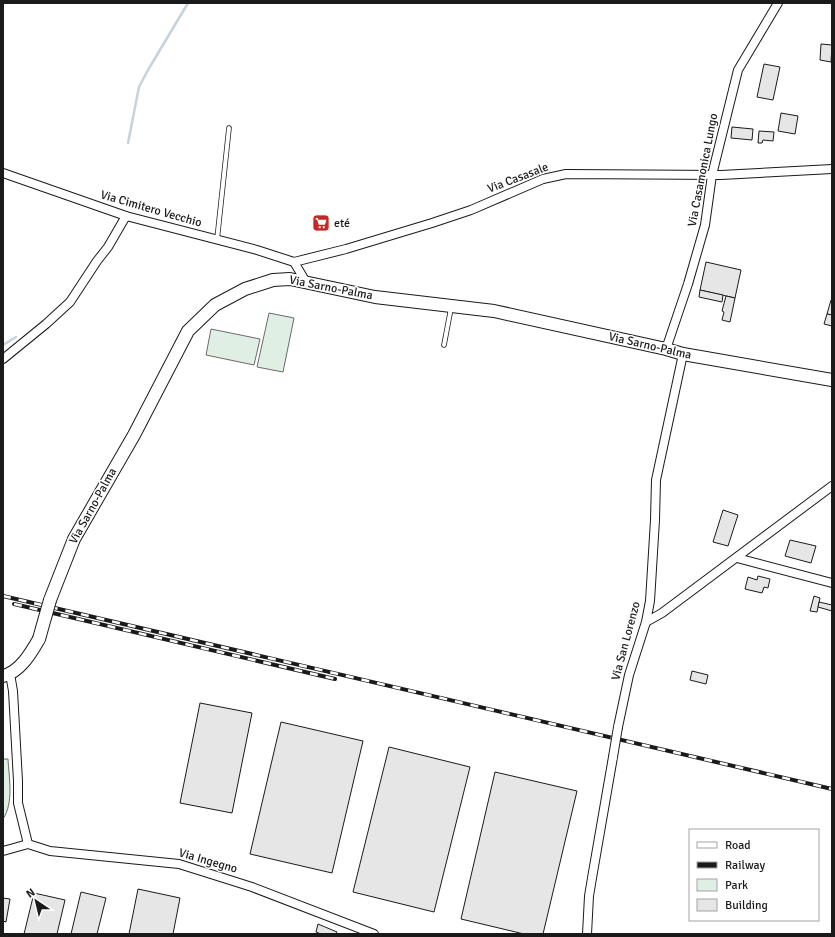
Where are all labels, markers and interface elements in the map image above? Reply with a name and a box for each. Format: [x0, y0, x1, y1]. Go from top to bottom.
street label: Via Casamonica Lungo [685, 112, 721, 228]
street label: Via Casasale [485, 159, 551, 197]
street label: Via Cimitero Vecchio [99, 187, 203, 231]
supermarket icon: eté [311, 213, 331, 233]
place label: eté [334, 216, 350, 231]
street label: Via Sarno-Palma [288, 273, 374, 303]
street label: Via Sarno-Palma [607, 329, 693, 363]
street label: Via Sarno-Palma [66, 465, 120, 547]
street label: Via San Lorenzo [608, 600, 644, 682]
legend [689, 829, 819, 921]
text: Road [725, 838, 751, 853]
street label: Via Ingegno [177, 845, 239, 877]
text: Railway [725, 858, 765, 873]
text: Park [725, 878, 748, 893]
north arrow [16, 881, 56, 921]
text: N [24, 886, 37, 901]
text: Building [725, 898, 768, 913]

